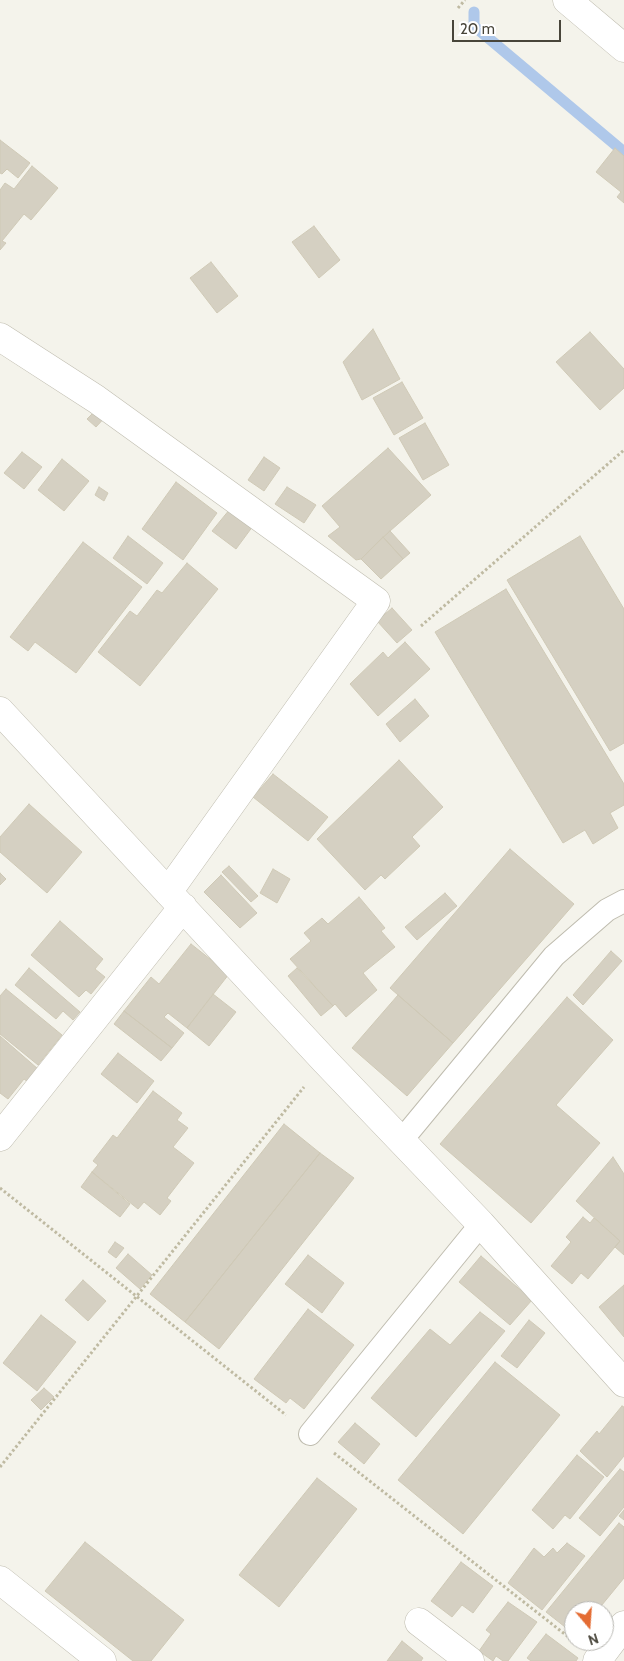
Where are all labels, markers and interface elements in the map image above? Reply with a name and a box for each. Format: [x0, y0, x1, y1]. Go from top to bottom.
scale bar [454, 10, 563, 42]
text: 20 m [460, 20, 495, 38]
north arrow [564, 1601, 614, 1651]
text: N [586, 1629, 601, 1649]

